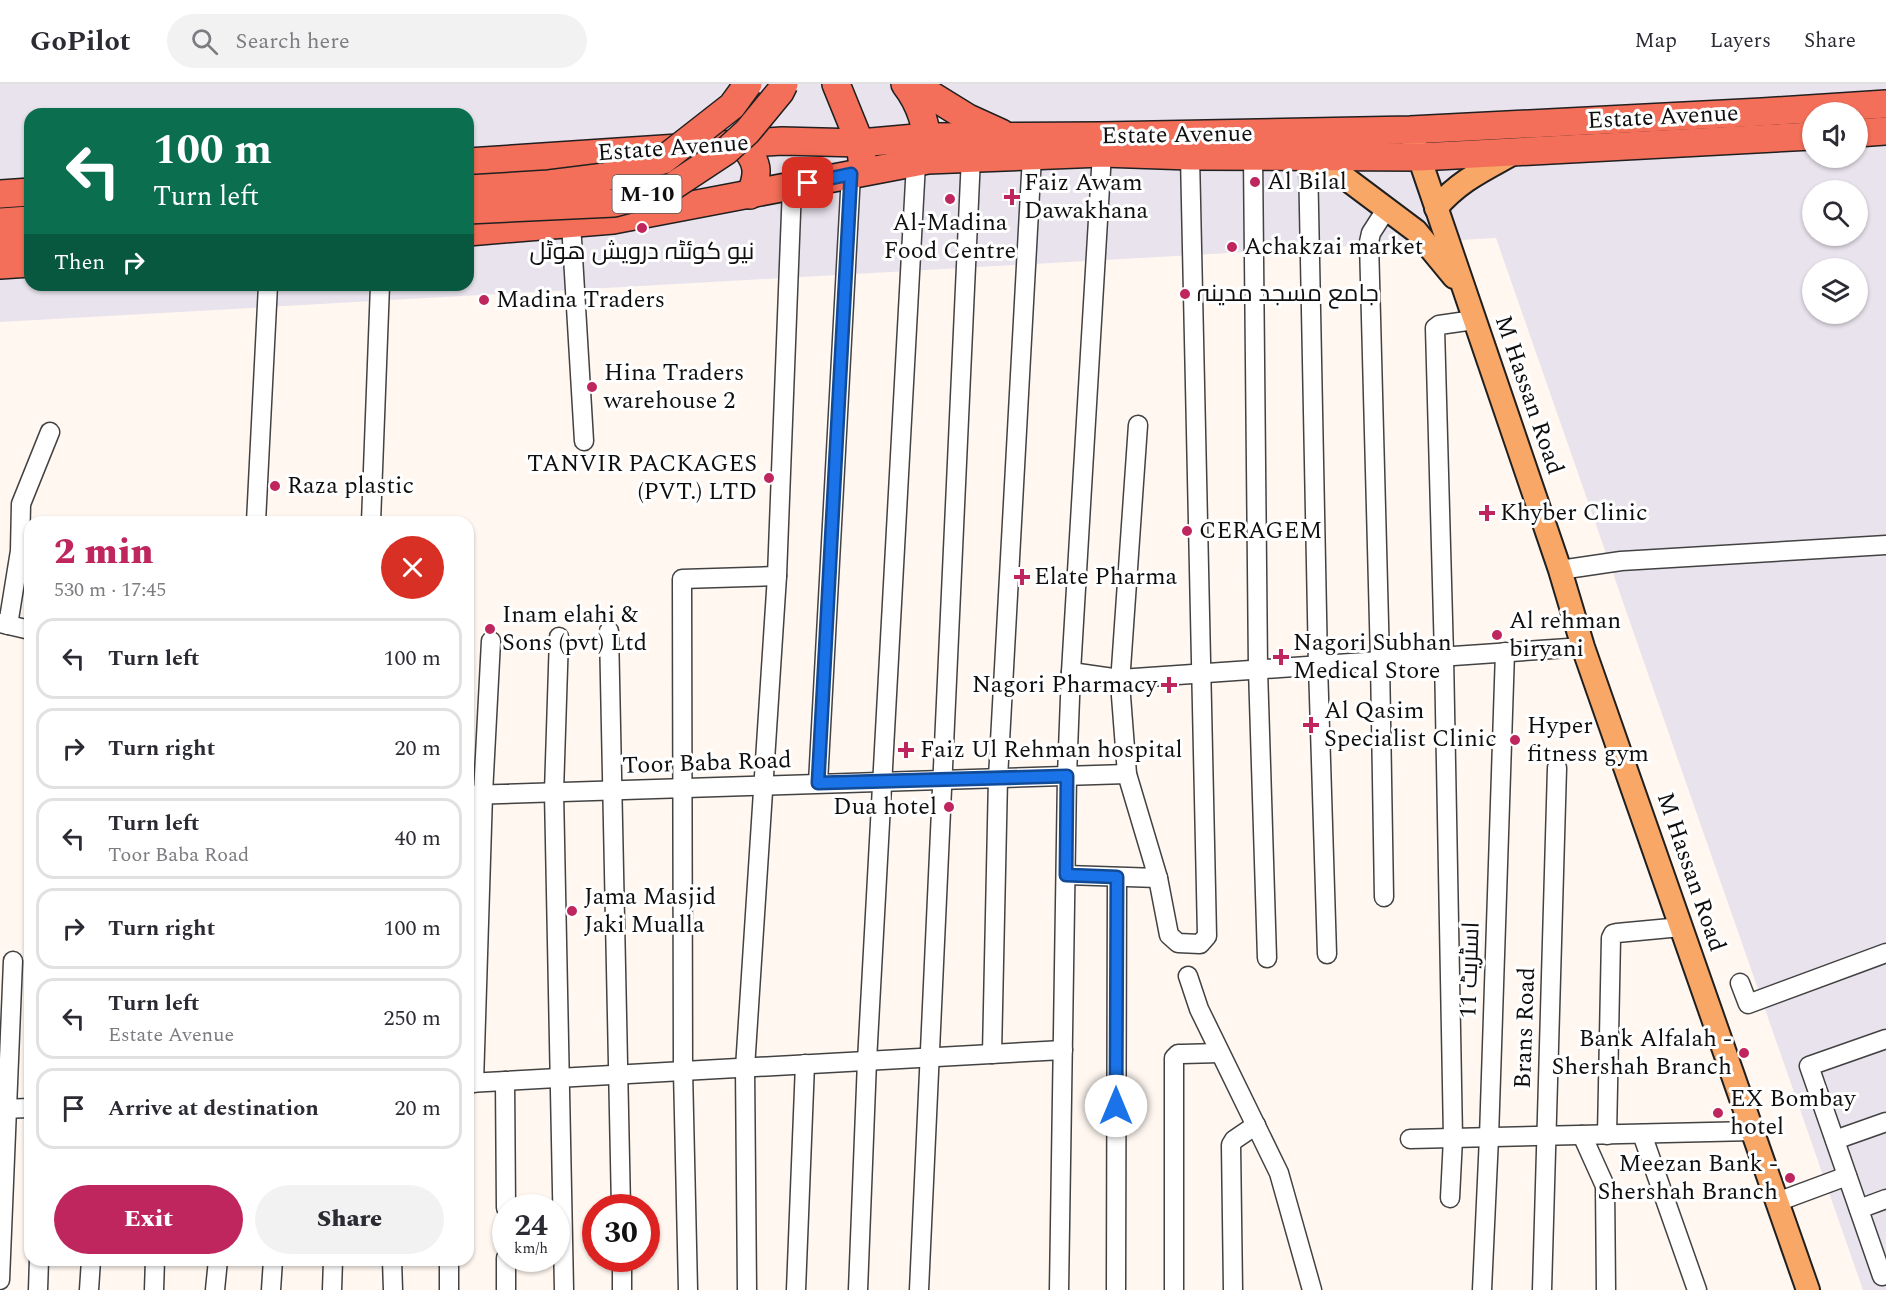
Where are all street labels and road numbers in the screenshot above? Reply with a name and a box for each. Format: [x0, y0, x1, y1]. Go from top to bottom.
street label: Estate Avenue [1586, 95, 1740, 139]
street label: Estate Avenue [1101, 116, 1253, 154]
street label: Estate Avenue [596, 125, 750, 171]
road number: M-10 [612, 175, 682, 213]
street label: M Hassan Road [1485, 310, 1573, 480]
street label: Toor Baba Road [622, 742, 792, 784]
street label: M Hassan Road [1647, 787, 1735, 957]
street label: اسٹریٹ 11 [1450, 921, 1490, 1019]
street label: Brans Road [1505, 967, 1545, 1089]

